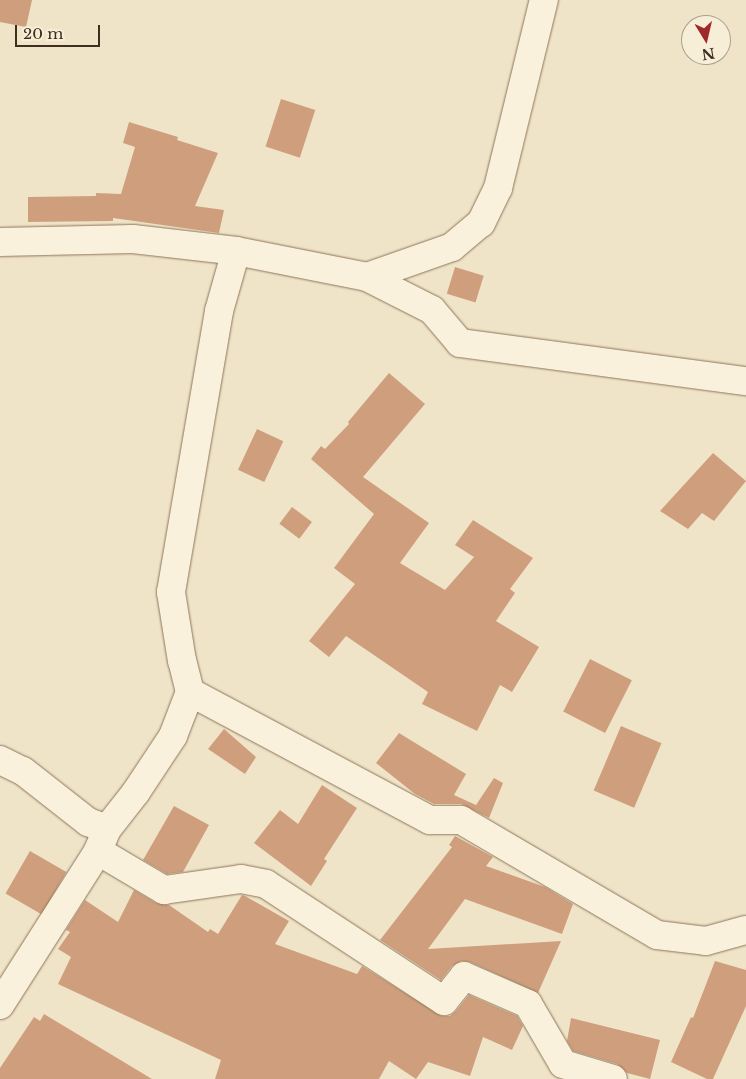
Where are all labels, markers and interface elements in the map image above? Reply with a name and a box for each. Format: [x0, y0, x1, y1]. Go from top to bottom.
scale bar [18, 15, 102, 47]
north arrow [681, 15, 731, 65]
text: 20 m [23, 24, 63, 43]
text: N [700, 44, 716, 64]

